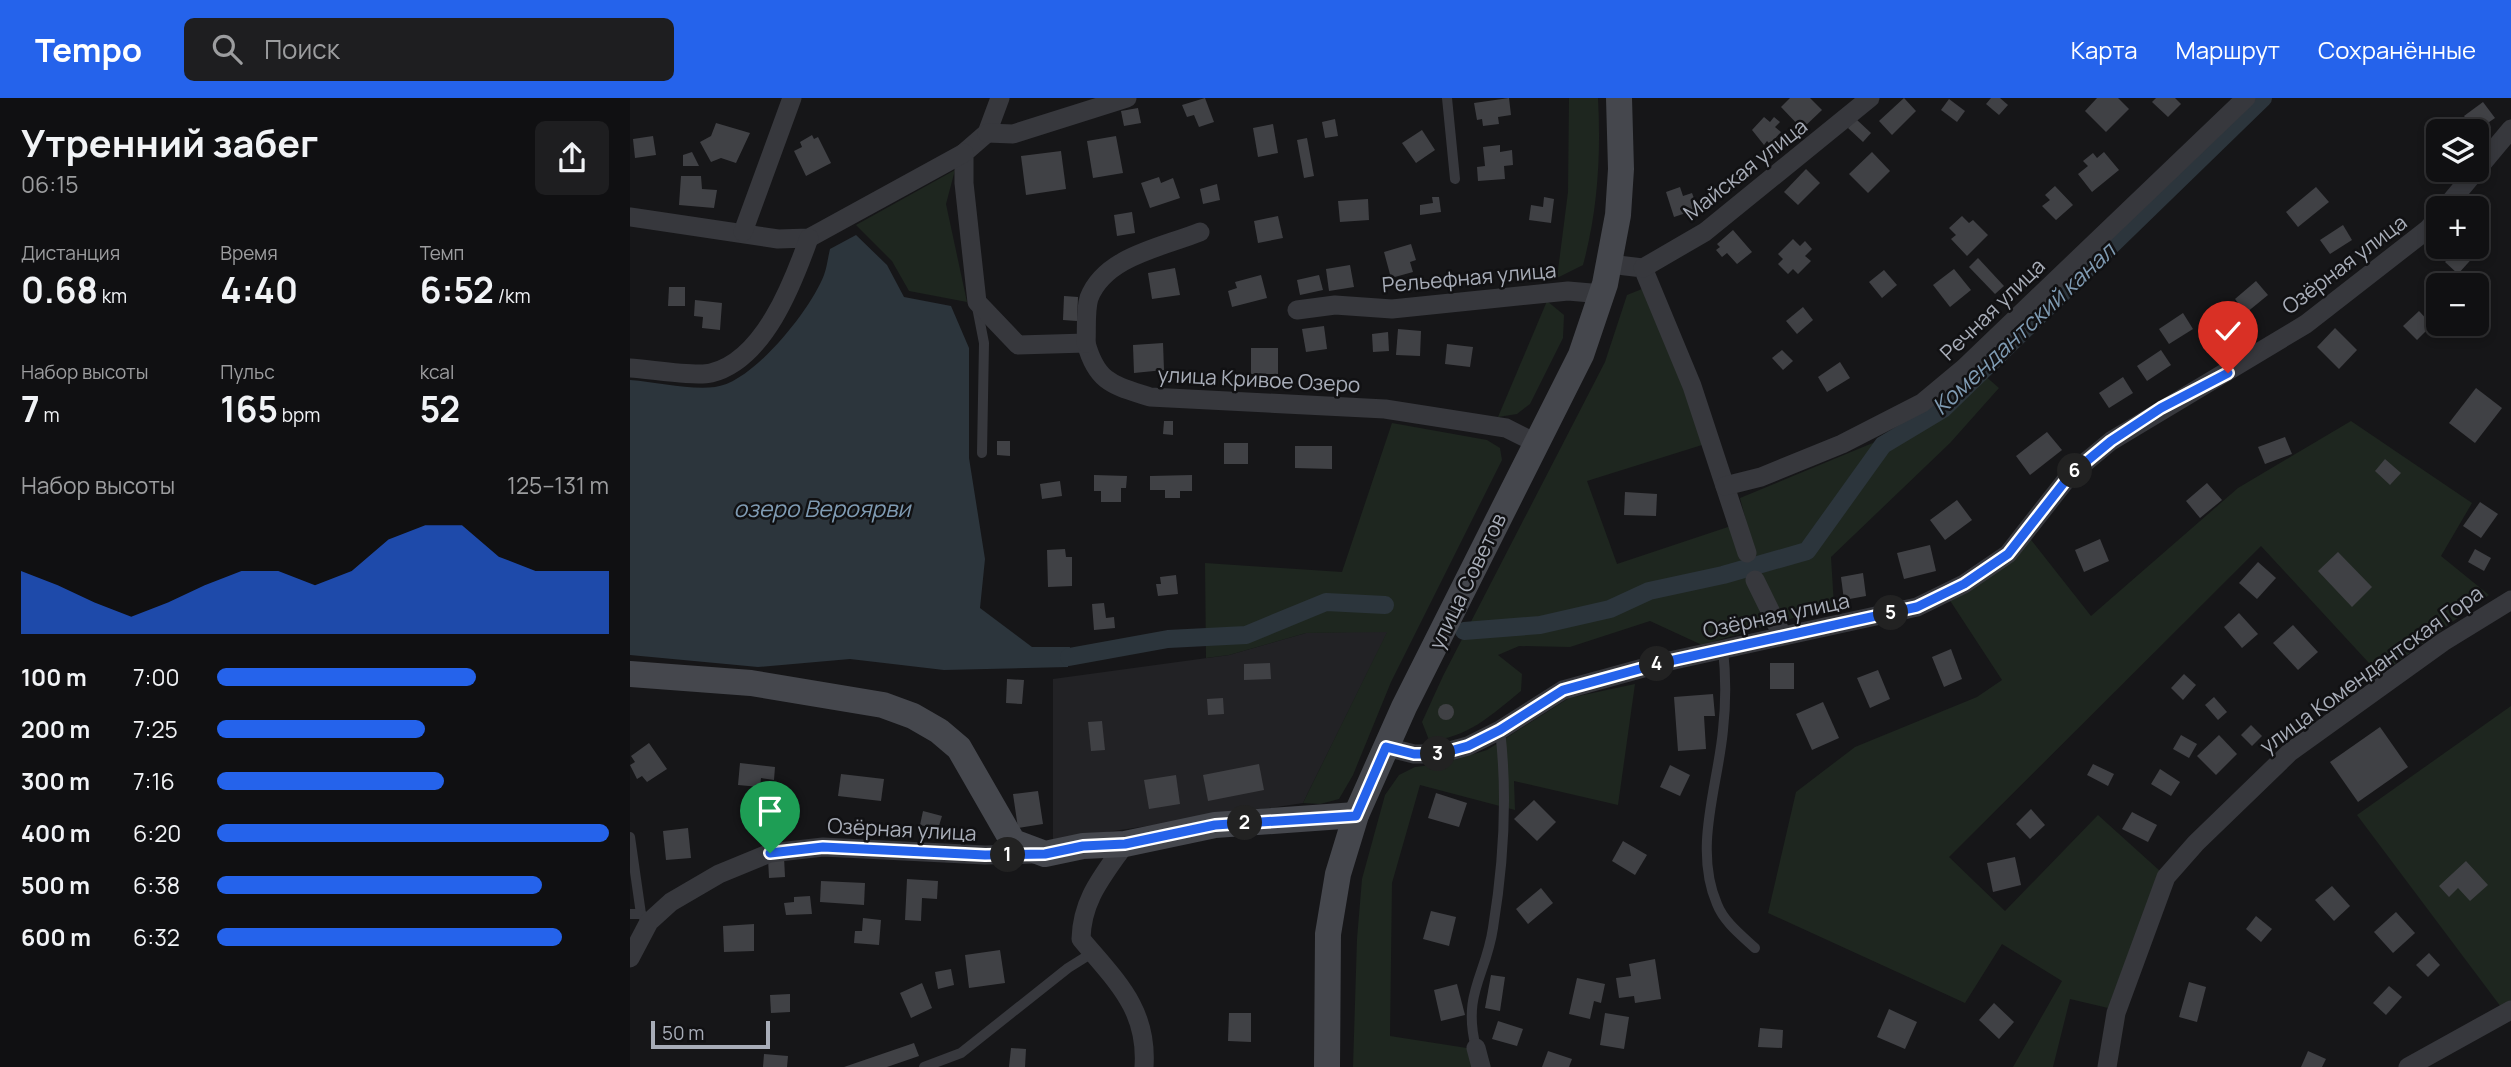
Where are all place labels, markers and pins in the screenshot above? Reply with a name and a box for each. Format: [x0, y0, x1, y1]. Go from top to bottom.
pin [2198, 301, 2258, 373]
pin: 6 [2058, 454, 2092, 488]
pin: 5 [1874, 596, 1908, 630]
pin: 4 [1640, 646, 1674, 682]
pin: 3 [1420, 736, 1456, 772]
pin [740, 781, 800, 853]
pin: 2 [1228, 806, 1262, 840]
pin: 1 [990, 838, 1026, 872]

